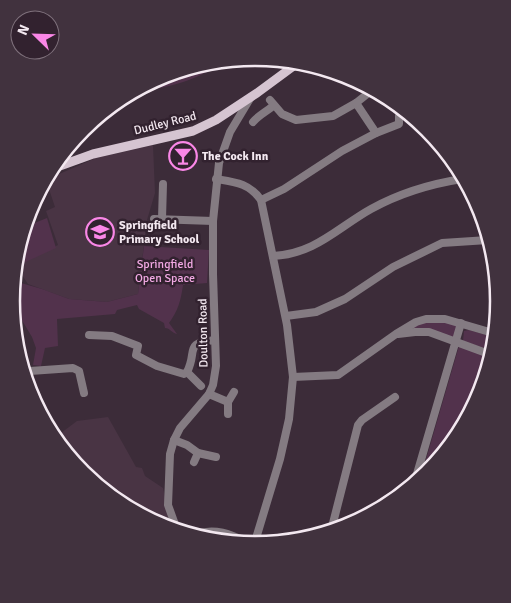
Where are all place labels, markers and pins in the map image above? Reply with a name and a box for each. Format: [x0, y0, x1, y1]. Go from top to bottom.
bar icon: The Cock Inn [168, 141, 198, 171]
place label: The Cock Inn [202, 149, 269, 164]
school or university icon: Springfield Primary School [85, 217, 115, 247]
place label: Springfield Primary School [119, 218, 200, 247]

